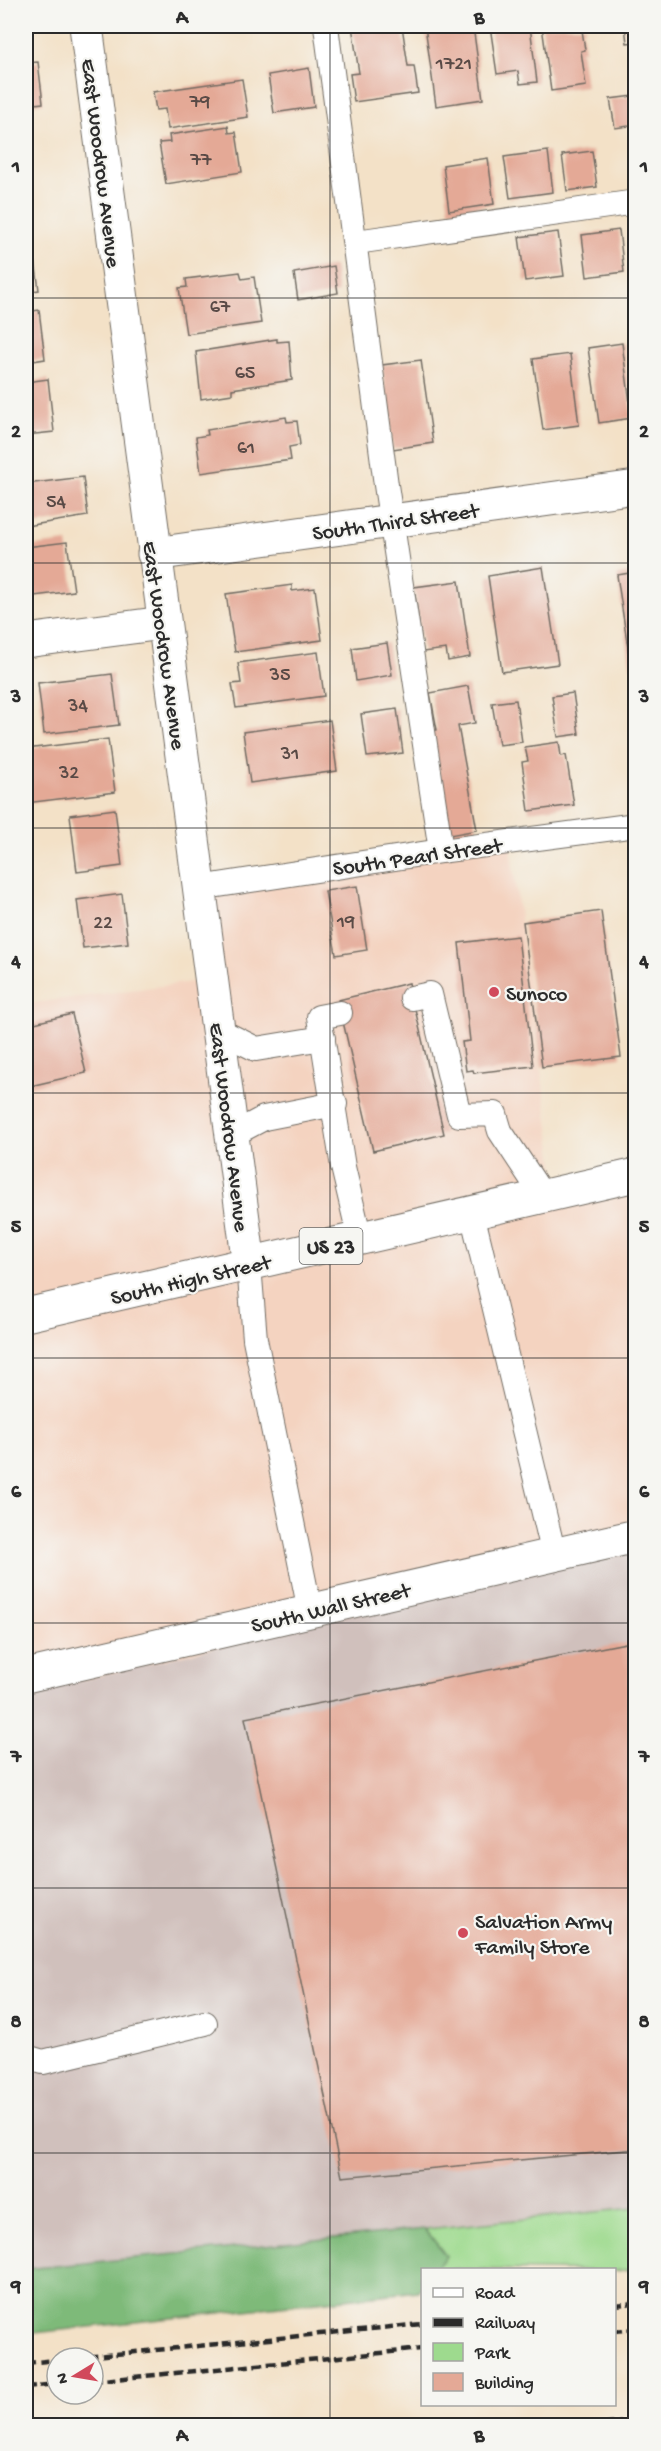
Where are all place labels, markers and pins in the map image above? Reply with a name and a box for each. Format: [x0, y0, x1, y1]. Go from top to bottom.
place label: Sunoco [506, 983, 567, 1009]
marker: Sunoco [487, 985, 501, 999]
place label: Salvation Army Family Store [474, 1911, 612, 1962]
marker: Salvation Army Family Store [456, 1926, 470, 1940]

